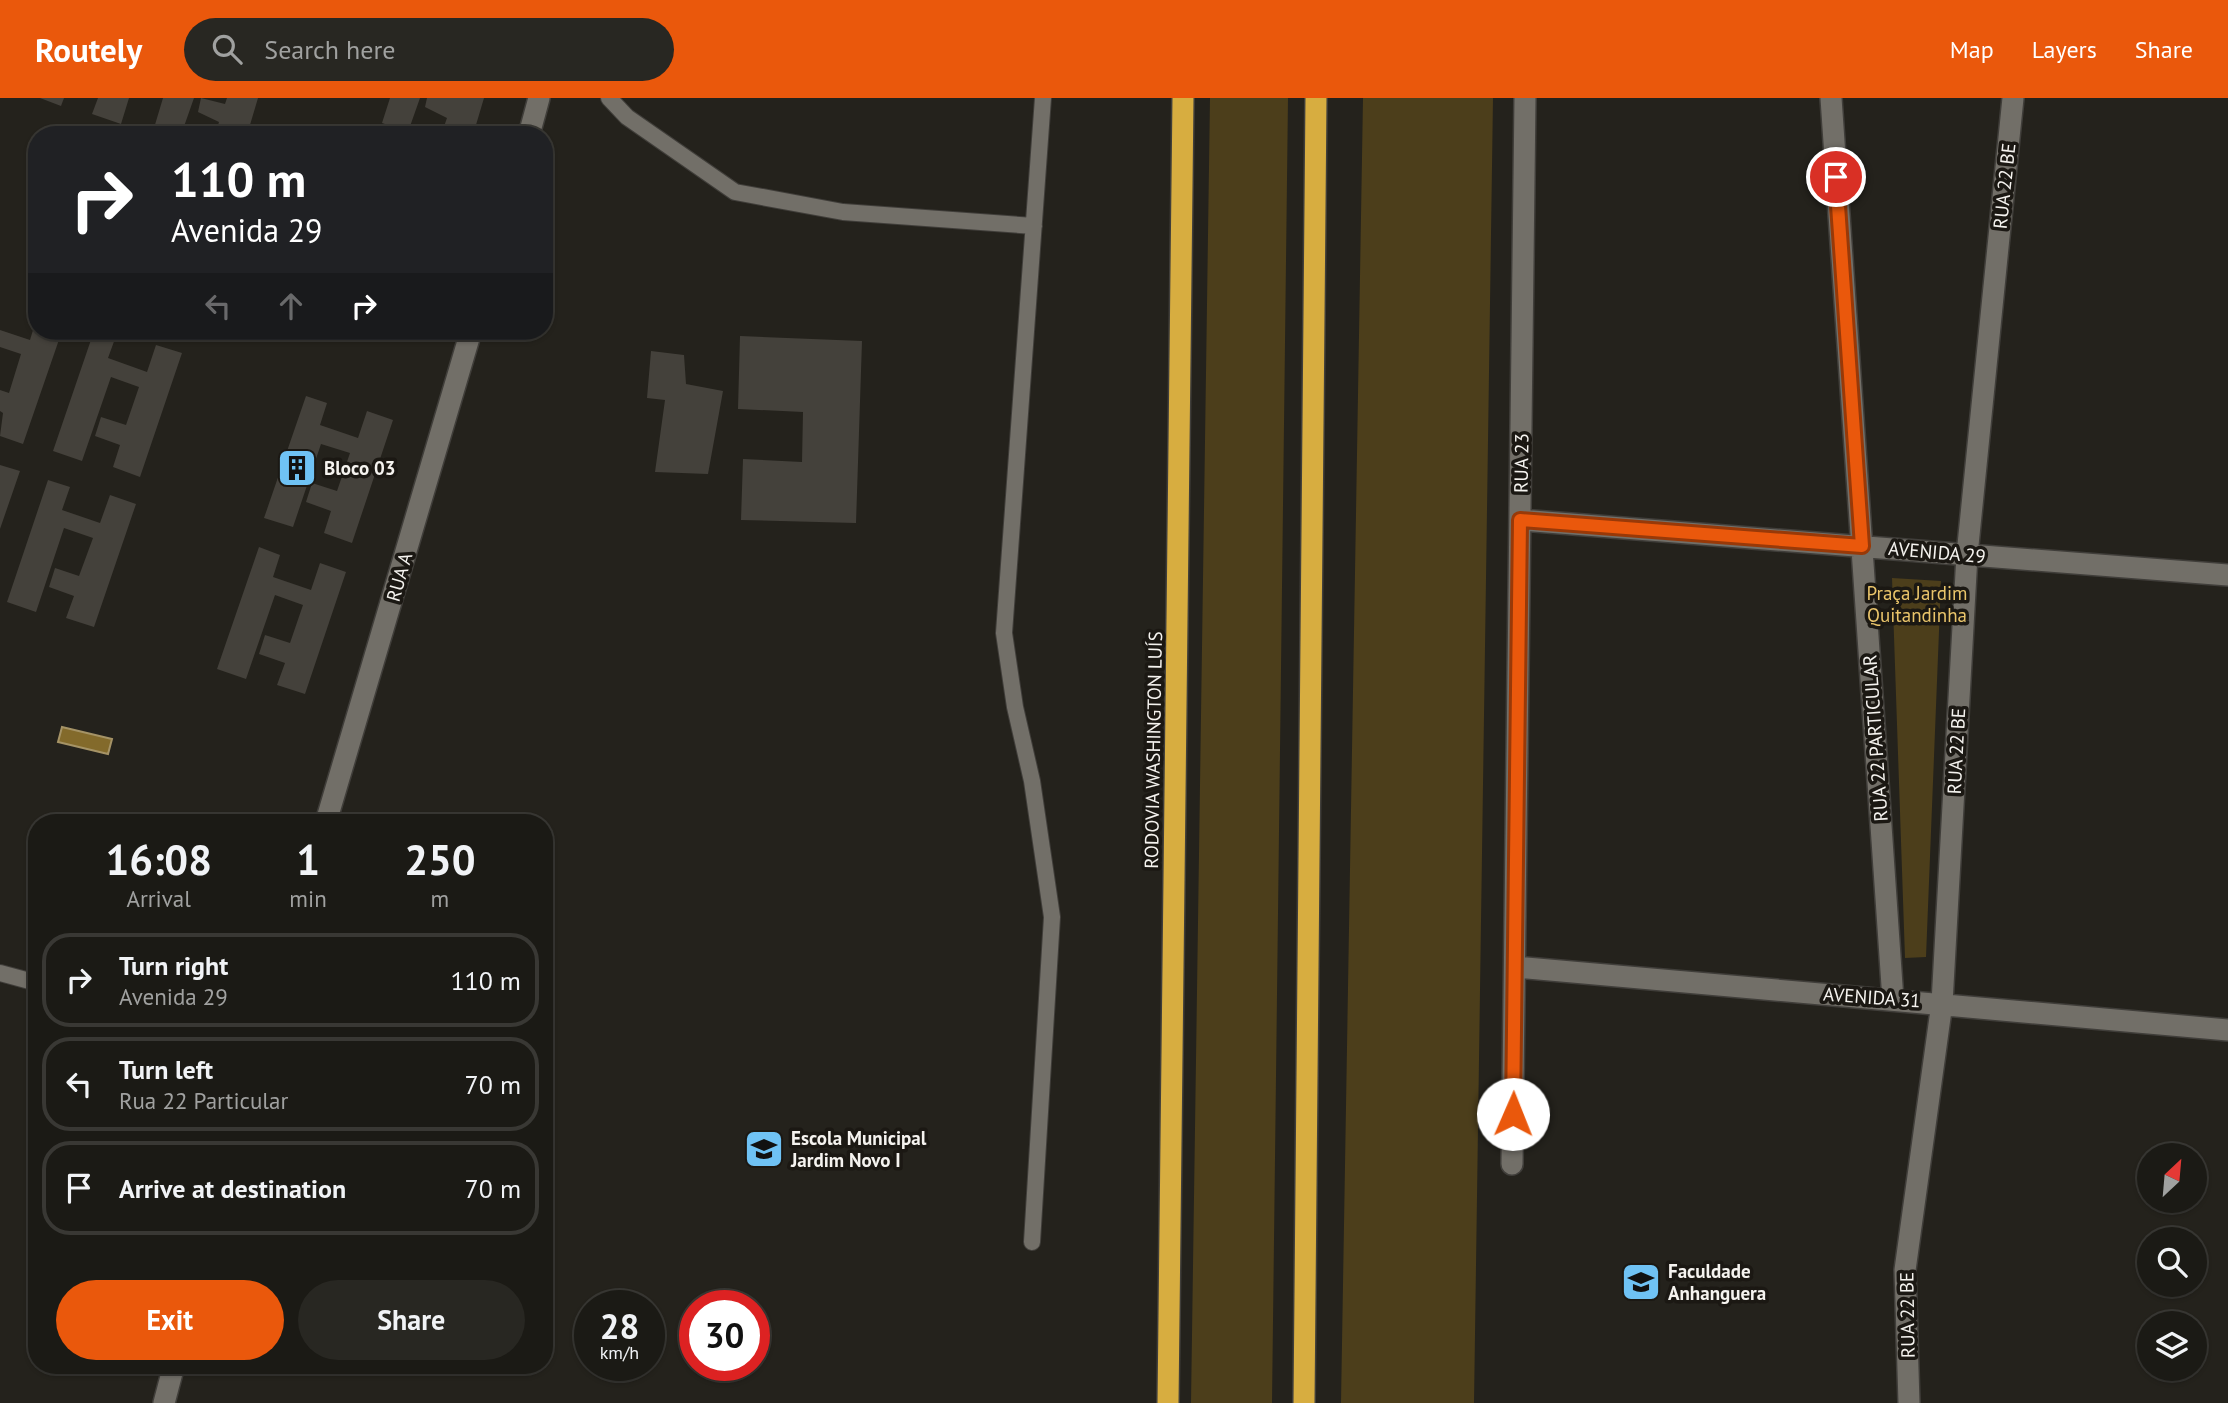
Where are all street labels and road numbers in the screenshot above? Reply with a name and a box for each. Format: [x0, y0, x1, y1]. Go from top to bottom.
street label: RUA 22 BE [1988, 142, 2020, 230]
street label: RUA 23 [1508, 433, 1534, 493]
street label: AVENIDA 29 [1887, 536, 1987, 568]
street label: RUA A [381, 550, 417, 604]
street label: RODOVIA WASHINGTON LUÍS [1139, 631, 1167, 869]
street label: RUA 22 PARTICULAR [1857, 654, 1893, 822]
street label: RUA 22 BE [1942, 707, 1970, 795]
street label: AVENIDA 31 [1822, 982, 1922, 1012]
street label: RUA 22 BE [1894, 1272, 1920, 1358]

